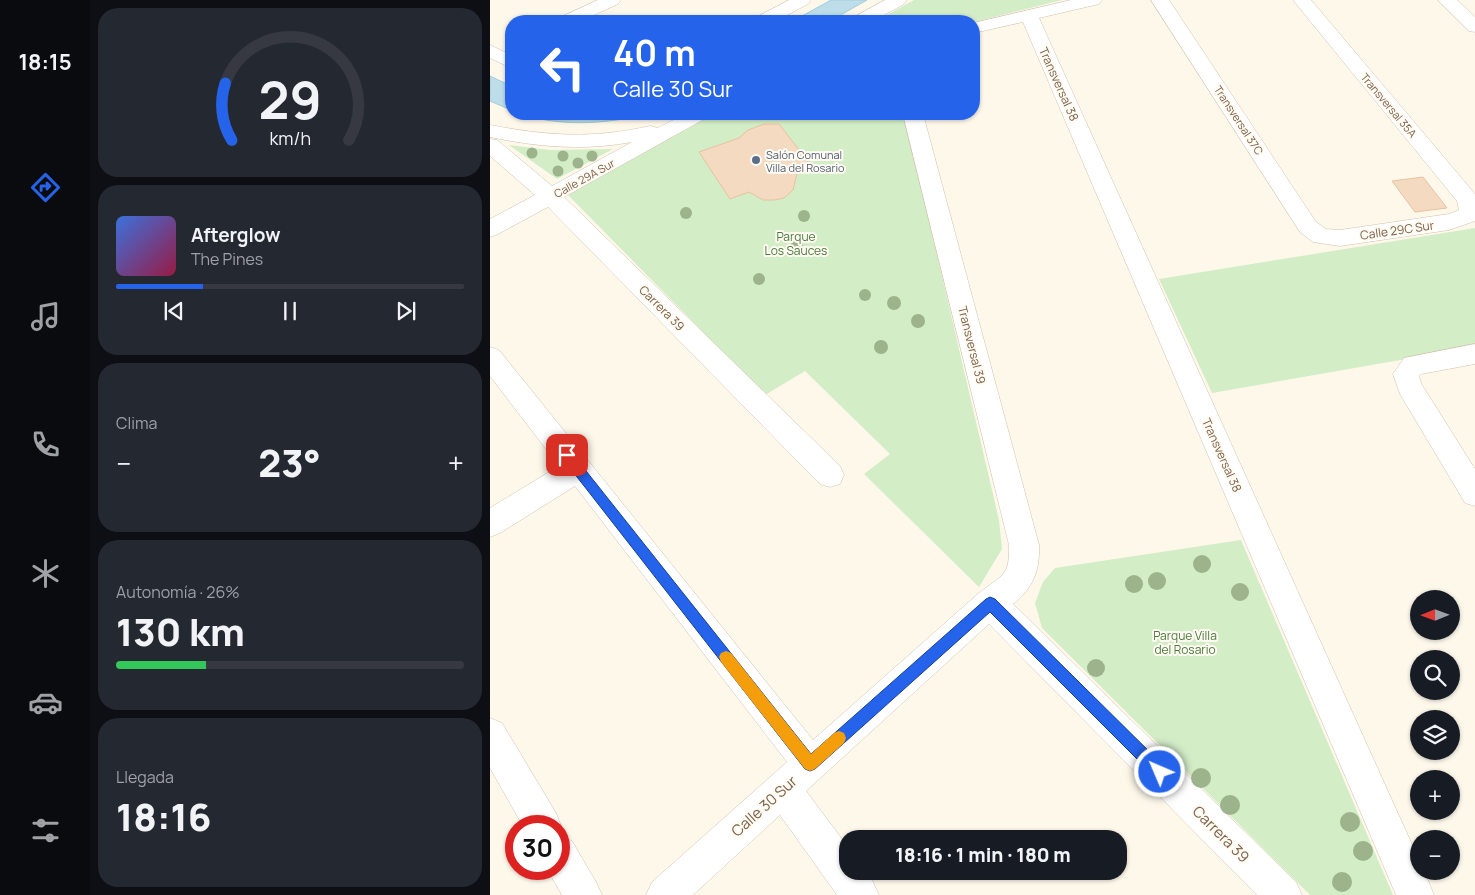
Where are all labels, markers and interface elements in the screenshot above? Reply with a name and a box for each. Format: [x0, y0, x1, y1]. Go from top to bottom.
text: 40 m [613, 29, 696, 77]
icon: left [530, 35, 595, 100]
street label: Transversal 38 [1035, 44, 1083, 124]
text: 18:15 [18, 47, 72, 77]
text: 29 [258, 64, 322, 135]
street label: Transversal 35A [1358, 70, 1420, 140]
text: Calle 30 Sur [613, 74, 733, 104]
street label: Transversal 37C [1211, 83, 1267, 158]
text: km/h [269, 126, 311, 150]
place label: Salón Comunal Villa del Rosario [766, 147, 845, 175]
marker: Salón Comunal Villa del Rosario [750, 154, 762, 166]
street label: Calle 29A Sur [551, 155, 617, 201]
icon: directions [28, 170, 63, 205]
street label: Calle 29C Sur [1359, 216, 1436, 244]
text: Afterglow [191, 222, 280, 248]
park label: Parque Los Sauces [765, 228, 827, 259]
text: The Pines [191, 248, 263, 270]
street label: Carrera 39 [635, 281, 689, 335]
icon: previous [160, 297, 188, 325]
icon: pause [276, 297, 304, 325]
icon: next [392, 297, 420, 325]
icon: music [28, 299, 63, 334]
street label: Transversal 39 [954, 304, 990, 386]
text: Clima [116, 412, 157, 434]
street label: Transversal 38 [1198, 415, 1246, 495]
icon: phone [28, 427, 63, 462]
pin [546, 434, 588, 476]
text: 23° [258, 436, 321, 488]
icon: arrive [553, 441, 581, 469]
text: − [116, 444, 131, 482]
text: + [448, 444, 464, 482]
icon: climate [28, 556, 63, 591]
text: Autonomía · 26% [116, 581, 240, 603]
north arrow [1410, 590, 1460, 640]
map controls [1410, 590, 1460, 880]
text: 130 km [116, 605, 245, 657]
park label: Parque Villa del Rosario [1153, 627, 1217, 658]
button: search [1410, 650, 1460, 700]
icon: car [28, 685, 63, 720]
button: layers [1410, 710, 1460, 760]
position arrow [1133, 745, 1185, 797]
text: Llegada [116, 766, 174, 788]
street label: Calle 30 Sur [727, 770, 802, 841]
button: + [1410, 770, 1460, 820]
text: 18:16 [116, 790, 211, 842]
street label: Carrera 39 [1188, 801, 1254, 867]
icon: filters [28, 813, 63, 848]
speed limit sign: 30 [505, 815, 570, 880]
button: − [1410, 830, 1460, 880]
text: 18:16 · 1 min · 180 m [895, 842, 1071, 868]

